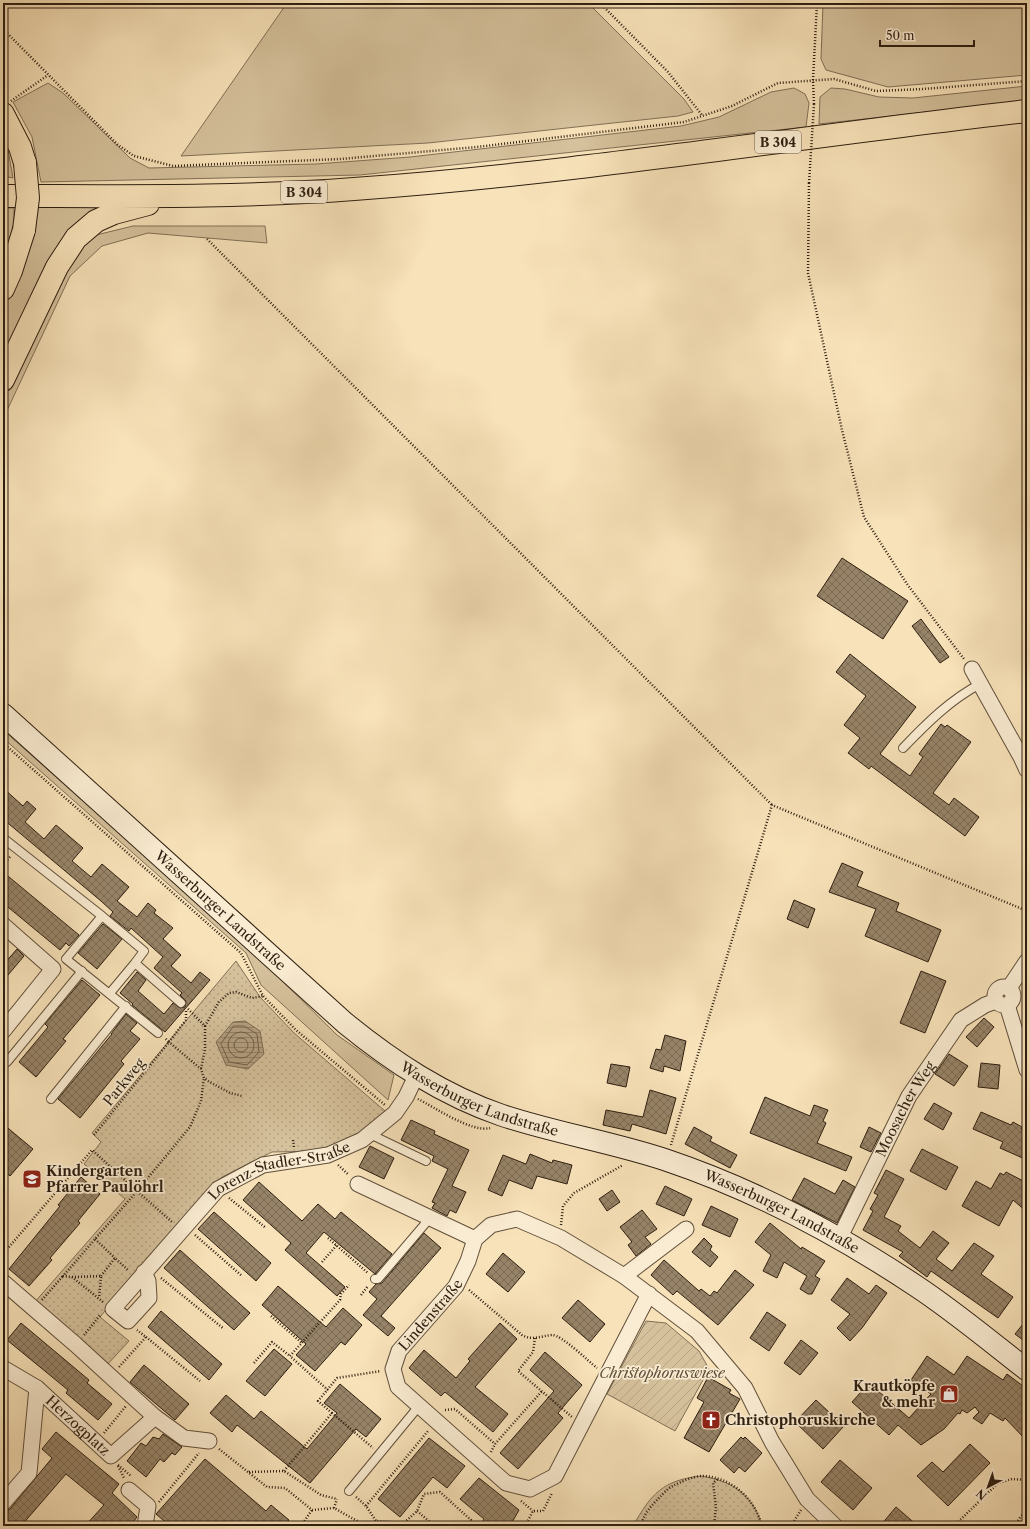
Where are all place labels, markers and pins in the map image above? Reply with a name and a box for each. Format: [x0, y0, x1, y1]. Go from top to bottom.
place label: Kindergarten Pfarrer Paulöhrl [46, 1162, 164, 1196]
school or university icon: Kindergarten Pfarrer Paulöhrl [21, 1168, 43, 1190]
place label: Krautköpfe & mehr [853, 1377, 935, 1411]
shop icon: Krautköpfe & mehr [938, 1383, 960, 1405]
church icon: Christophoruskirche [700, 1409, 722, 1431]
place label: Christophoruskirche [725, 1411, 876, 1429]

